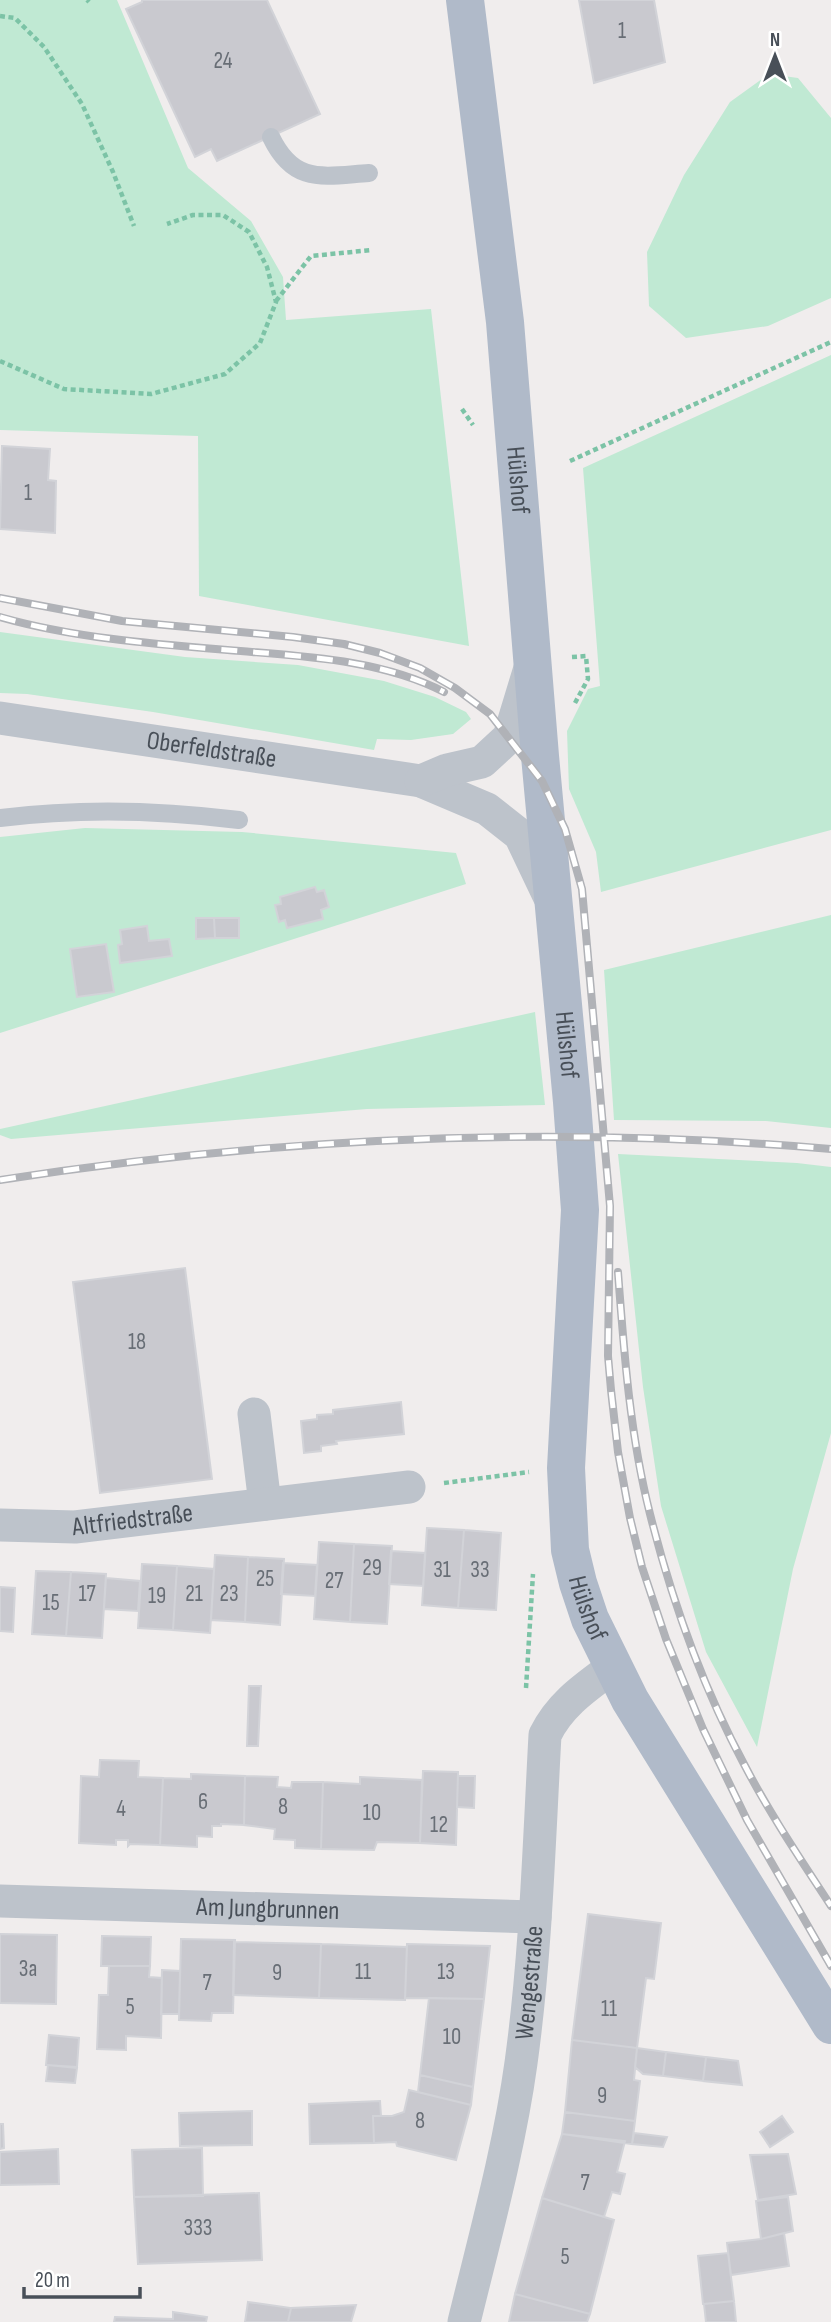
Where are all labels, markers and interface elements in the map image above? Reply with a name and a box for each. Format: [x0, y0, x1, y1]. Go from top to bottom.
house number: 1 [618, 17, 626, 45]
north arrow [740, 21, 810, 91]
text: N [770, 29, 780, 52]
house number: 24 [214, 47, 233, 75]
street label: Hülshof [500, 445, 536, 515]
house number: 1 [24, 479, 32, 507]
street label: Oberfeldstraße [145, 725, 279, 775]
street label: Hülshof [548, 1010, 585, 1080]
house number: 18 [128, 1328, 146, 1356]
street label: Altfriedstraße [70, 1498, 195, 1543]
house number: 29 [362, 1554, 382, 1582]
house number: 31 [433, 1556, 451, 1584]
house number: 33 [470, 1556, 490, 1584]
house number: 25 [256, 1565, 274, 1593]
house number: 27 [325, 1567, 343, 1595]
street label: Hülshof [561, 1573, 614, 1647]
house number: 17 [78, 1580, 96, 1608]
house number: 21 [185, 1580, 203, 1608]
house number: 23 [219, 1580, 239, 1608]
house number: 19 [148, 1582, 166, 1610]
house number: 15 [42, 1589, 60, 1617]
house number: 6 [198, 1788, 208, 1816]
house number: 8 [278, 1793, 288, 1821]
house number: 4 [116, 1795, 126, 1823]
house number: 10 [363, 1799, 381, 1827]
house number: 12 [430, 1811, 448, 1839]
street label: Am Jungbrunnen [195, 1891, 340, 1927]
street label: Wengestraße [509, 1925, 550, 2042]
house number: 3a [19, 1955, 37, 1983]
house number: 11 [355, 1958, 371, 1986]
house number: 13 [437, 1958, 455, 1986]
house number: 9 [272, 1959, 282, 1987]
house number: 7 [202, 1969, 212, 1997]
house number: 5 [125, 1993, 135, 2021]
house number: 11 [601, 1995, 617, 2023]
house number: 10 [443, 2023, 461, 2051]
house number: 9 [597, 2082, 607, 2110]
house number: 8 [415, 2107, 425, 2135]
house number: 7 [580, 2169, 590, 2197]
house number: 333 [184, 2214, 212, 2242]
house number: 5 [560, 2243, 570, 2271]
scale bar [24, 2256, 140, 2300]
text: 20 m [35, 2268, 70, 2293]

